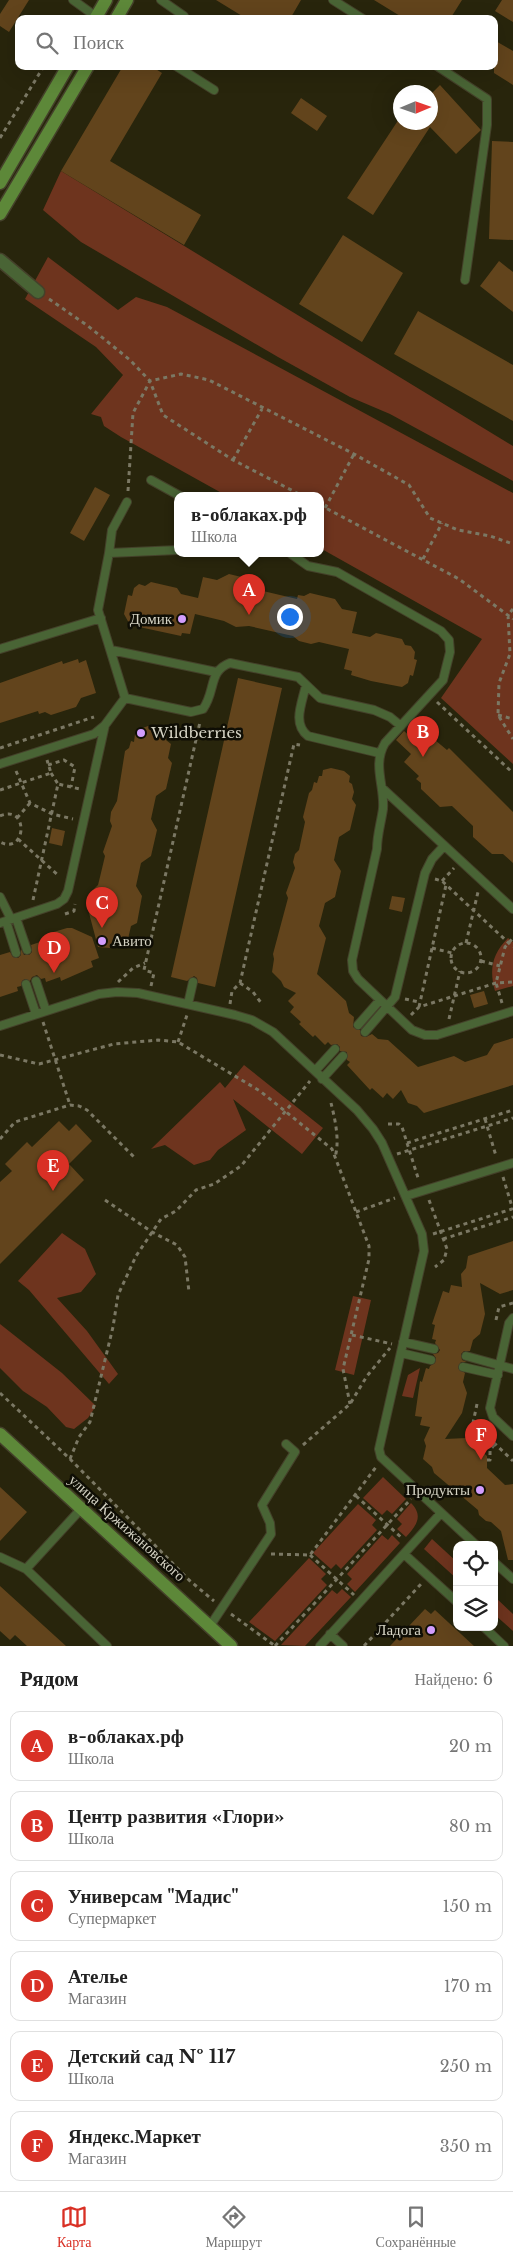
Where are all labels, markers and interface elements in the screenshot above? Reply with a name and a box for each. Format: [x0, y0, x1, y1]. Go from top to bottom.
search box [15, 15, 498, 70]
icon: search [33, 29, 61, 57]
text: Поиск [73, 31, 124, 54]
north arrow [393, 85, 438, 130]
popup [174, 492, 324, 557]
text: в-облаках.рф [191, 503, 307, 526]
text: Школа [191, 526, 237, 546]
pin: A [233, 574, 265, 615]
your location [277, 604, 303, 630]
place label: Домик [130, 609, 173, 628]
marker: Домик [176, 613, 188, 625]
pin: B [407, 716, 439, 757]
place label: Wildberries [150, 723, 242, 742]
marker: Wildberries [135, 727, 147, 739]
pin: C [86, 887, 118, 928]
place label: Авито [112, 931, 152, 950]
pin: D [38, 932, 70, 973]
marker: Авито [96, 935, 108, 947]
pin: E [37, 1150, 69, 1191]
pin: F [465, 1419, 497, 1460]
street label: улица Кржижановского [65, 1470, 190, 1585]
place label: Продукты [406, 1480, 470, 1499]
marker: Продукты [474, 1484, 486, 1496]
map controls [453, 1541, 498, 1631]
button: locate [453, 1541, 498, 1586]
button: layers [453, 1586, 498, 1631]
place label: Ладога [376, 1620, 421, 1639]
marker: Ладога [425, 1624, 437, 1636]
text: Рядом [20, 1666, 79, 1692]
text: Найдено: 6 [415, 1669, 493, 1689]
text: в-облаках.рф [68, 1725, 184, 1748]
text: A [31, 1736, 43, 1756]
text: 20 m [449, 1736, 492, 1756]
text: Школа [68, 1748, 114, 1768]
text: Центр развития «Глори» [68, 1805, 285, 1828]
text: B [31, 1816, 43, 1836]
text: 80 m [449, 1816, 492, 1836]
text: Школа [68, 1828, 114, 1848]
text: Универсам "Мадис" [68, 1885, 239, 1908]
text: C [30, 1896, 44, 1916]
text: 150 m [443, 1896, 492, 1916]
text: Супермаркет [68, 1908, 156, 1928]
text: Ателье [68, 1965, 128, 1988]
text: D [30, 1976, 44, 1996]
text: 170 m [444, 1976, 492, 1996]
text: Магазин [68, 1988, 126, 2008]
text: Детский сад № 117 [68, 2045, 235, 2068]
text: E [31, 2056, 43, 2076]
text: 250 m [440, 2056, 492, 2076]
text: Школа [68, 2068, 114, 2088]
text: Яндекс.Маркет [68, 2125, 201, 2148]
text: F [31, 2136, 43, 2156]
text: 350 m [440, 2136, 492, 2156]
text: Магазин [68, 2148, 126, 2168]
tab: Карта [57, 2203, 92, 2251]
tab: Маршрут [205, 2203, 262, 2251]
tab: Сохранённые [376, 2203, 456, 2251]

